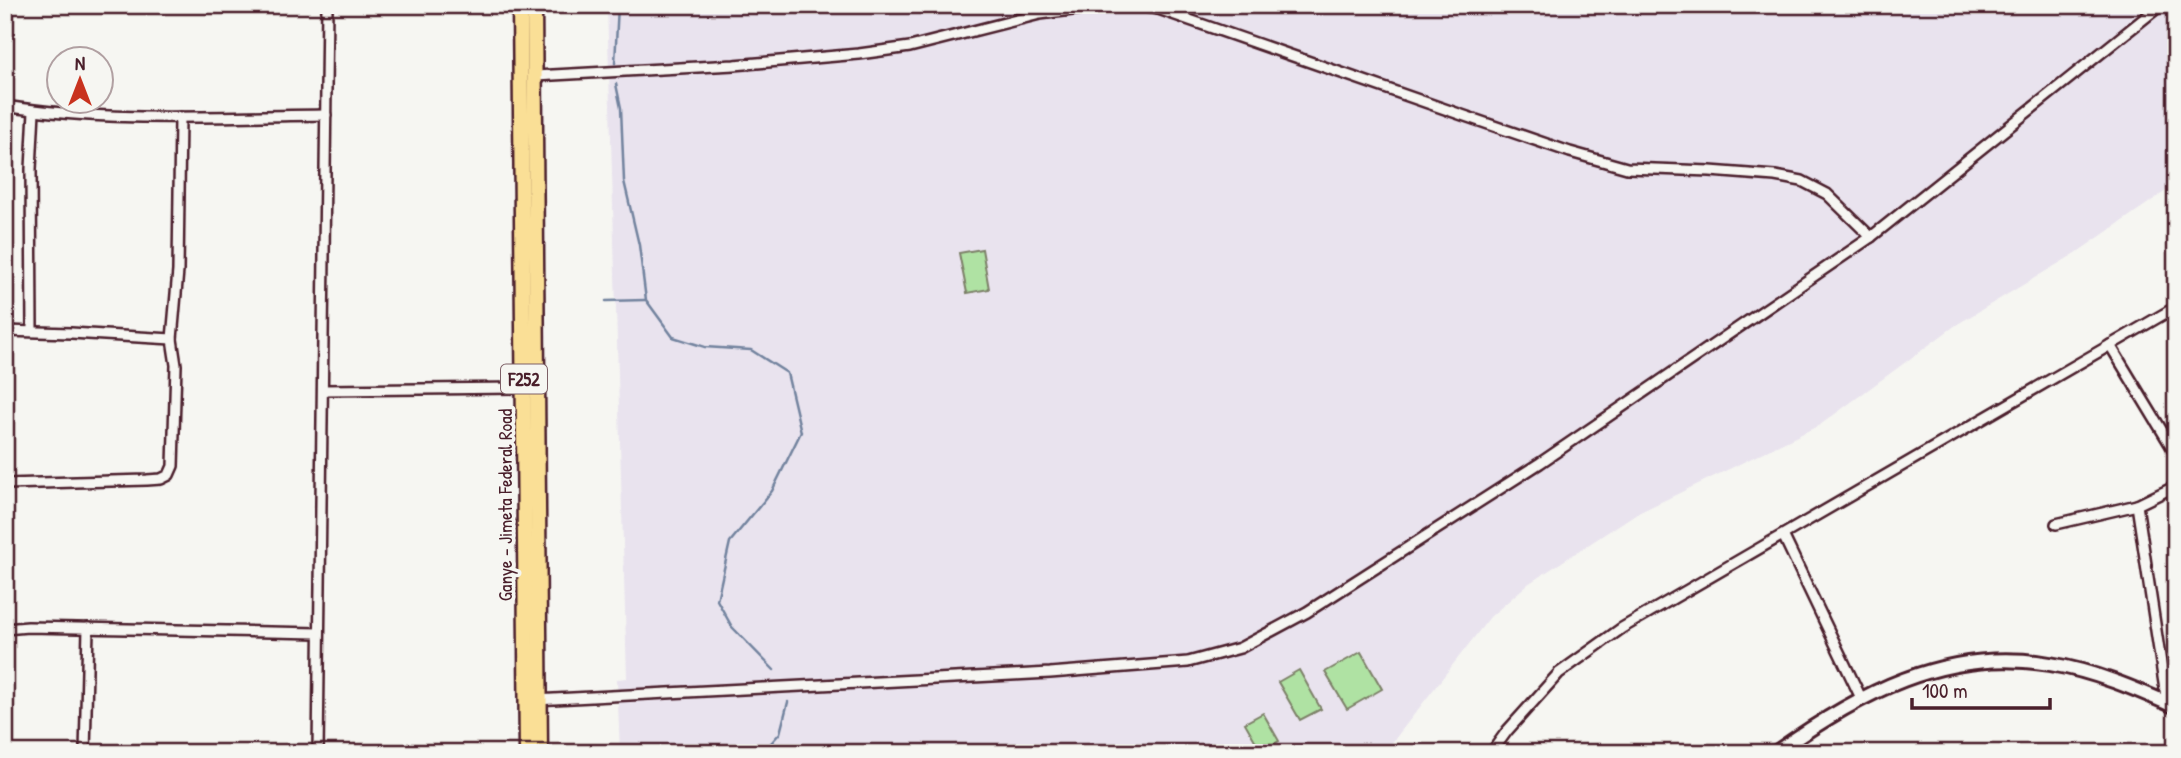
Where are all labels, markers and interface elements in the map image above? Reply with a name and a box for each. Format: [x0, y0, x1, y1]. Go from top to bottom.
north arrow [46, 46, 116, 116]
text: N [75, 50, 85, 76]
road number: F252 [501, 365, 547, 394]
street label: Ganye - Jimeta Federal Road [492, 408, 518, 601]
scale bar [1912, 667, 2050, 711]
text: 100 m [1922, 676, 1968, 705]

